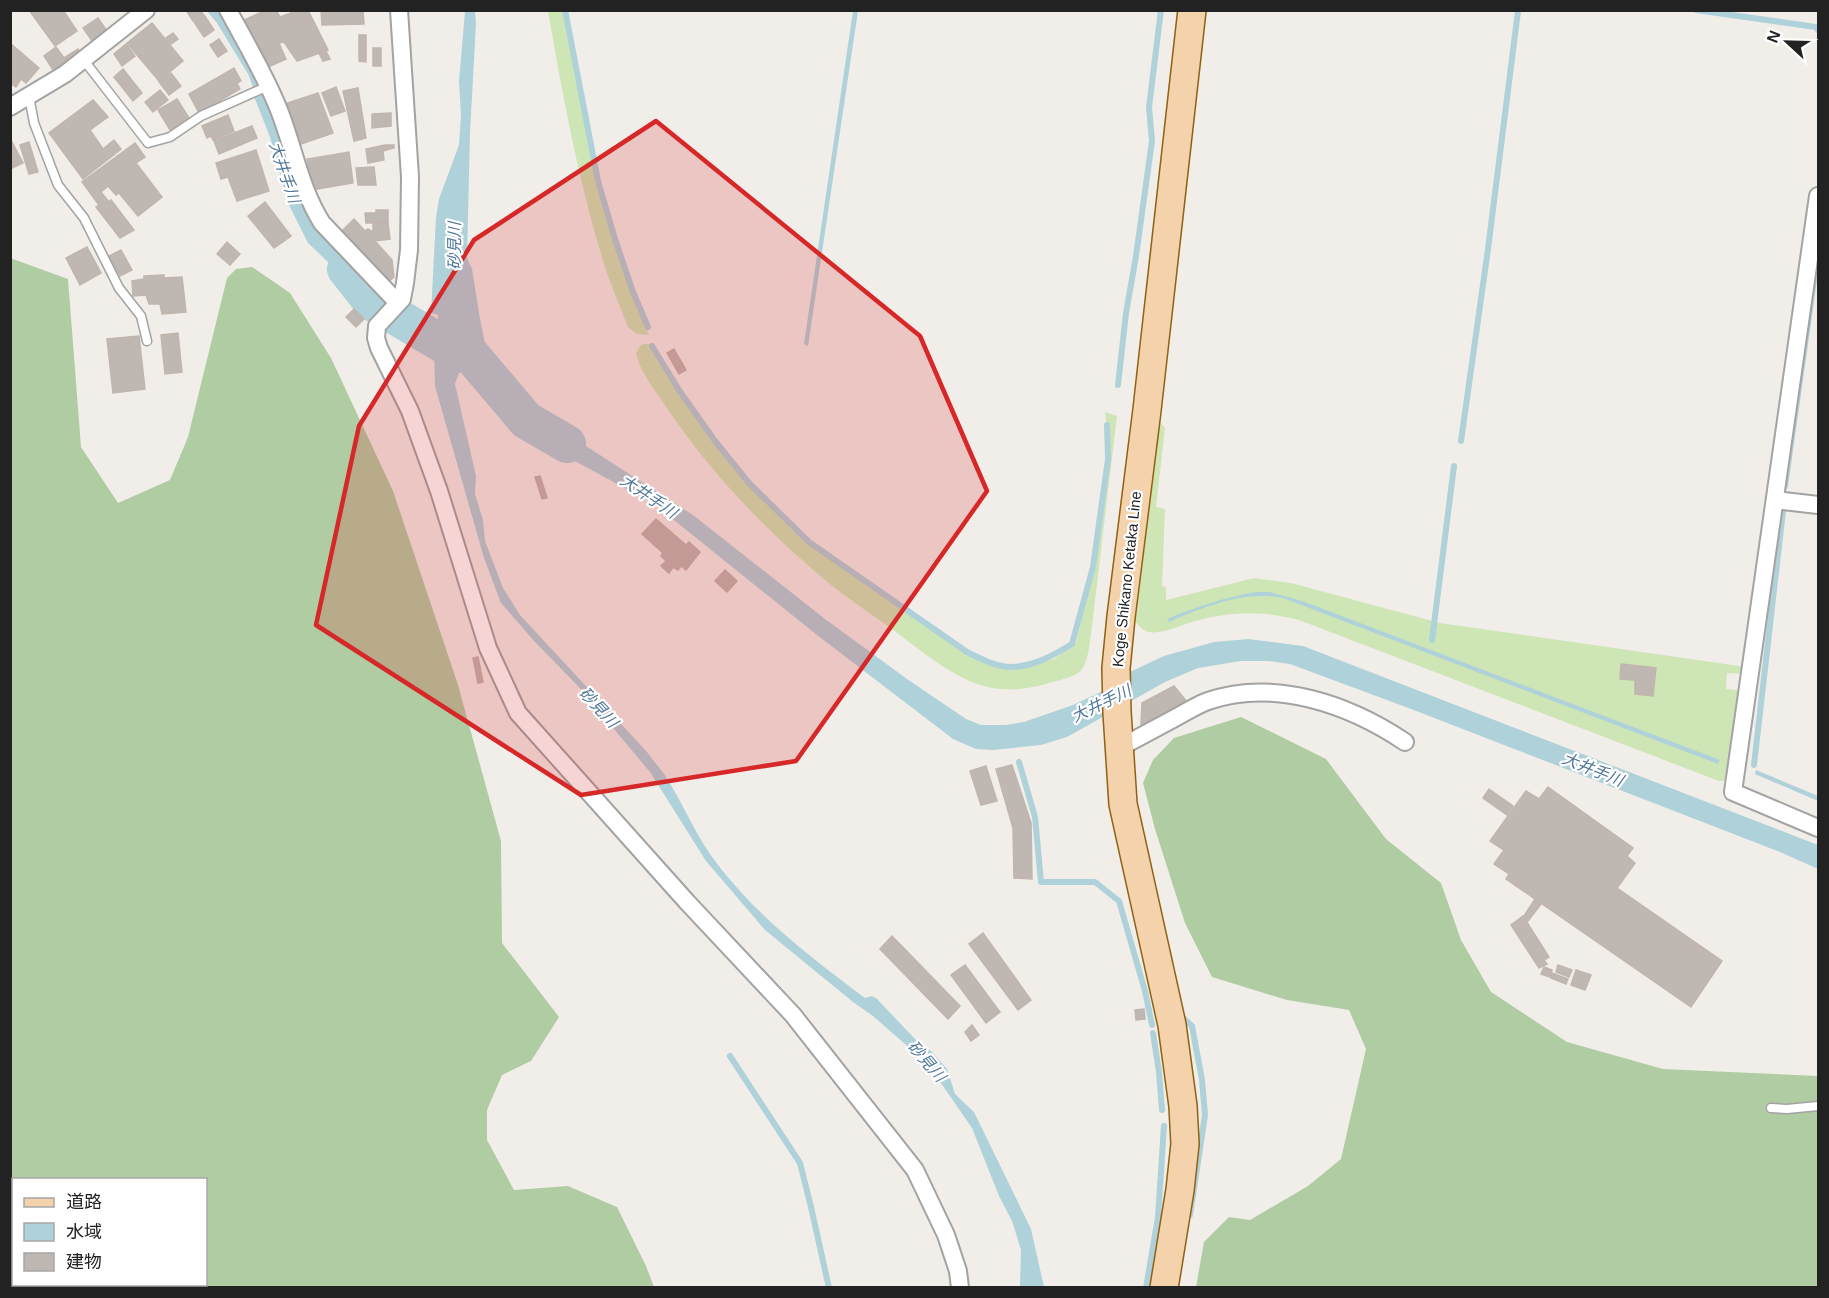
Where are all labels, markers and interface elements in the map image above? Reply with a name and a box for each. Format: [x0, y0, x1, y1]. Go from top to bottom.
north arrow [1757, 12, 1817, 72]
text: N [1764, 28, 1784, 45]
water label: 大井手川 [266, 139, 304, 207]
water label: 砂見川 [446, 220, 463, 270]
water label: 大井手川 [617, 471, 682, 522]
street label: Koge Shikano Ketaka Line [1109, 490, 1144, 668]
water label: 大井手川 [1069, 681, 1135, 725]
water label: 砂見川 [576, 684, 623, 732]
water label: 大井手川 [1560, 750, 1628, 790]
water label: 砂見川 [904, 1038, 950, 1087]
legend [12, 1178, 207, 1286]
text: 道路 [66, 1192, 102, 1212]
text: 水域 [66, 1222, 102, 1242]
text: 建物 [66, 1252, 102, 1272]

